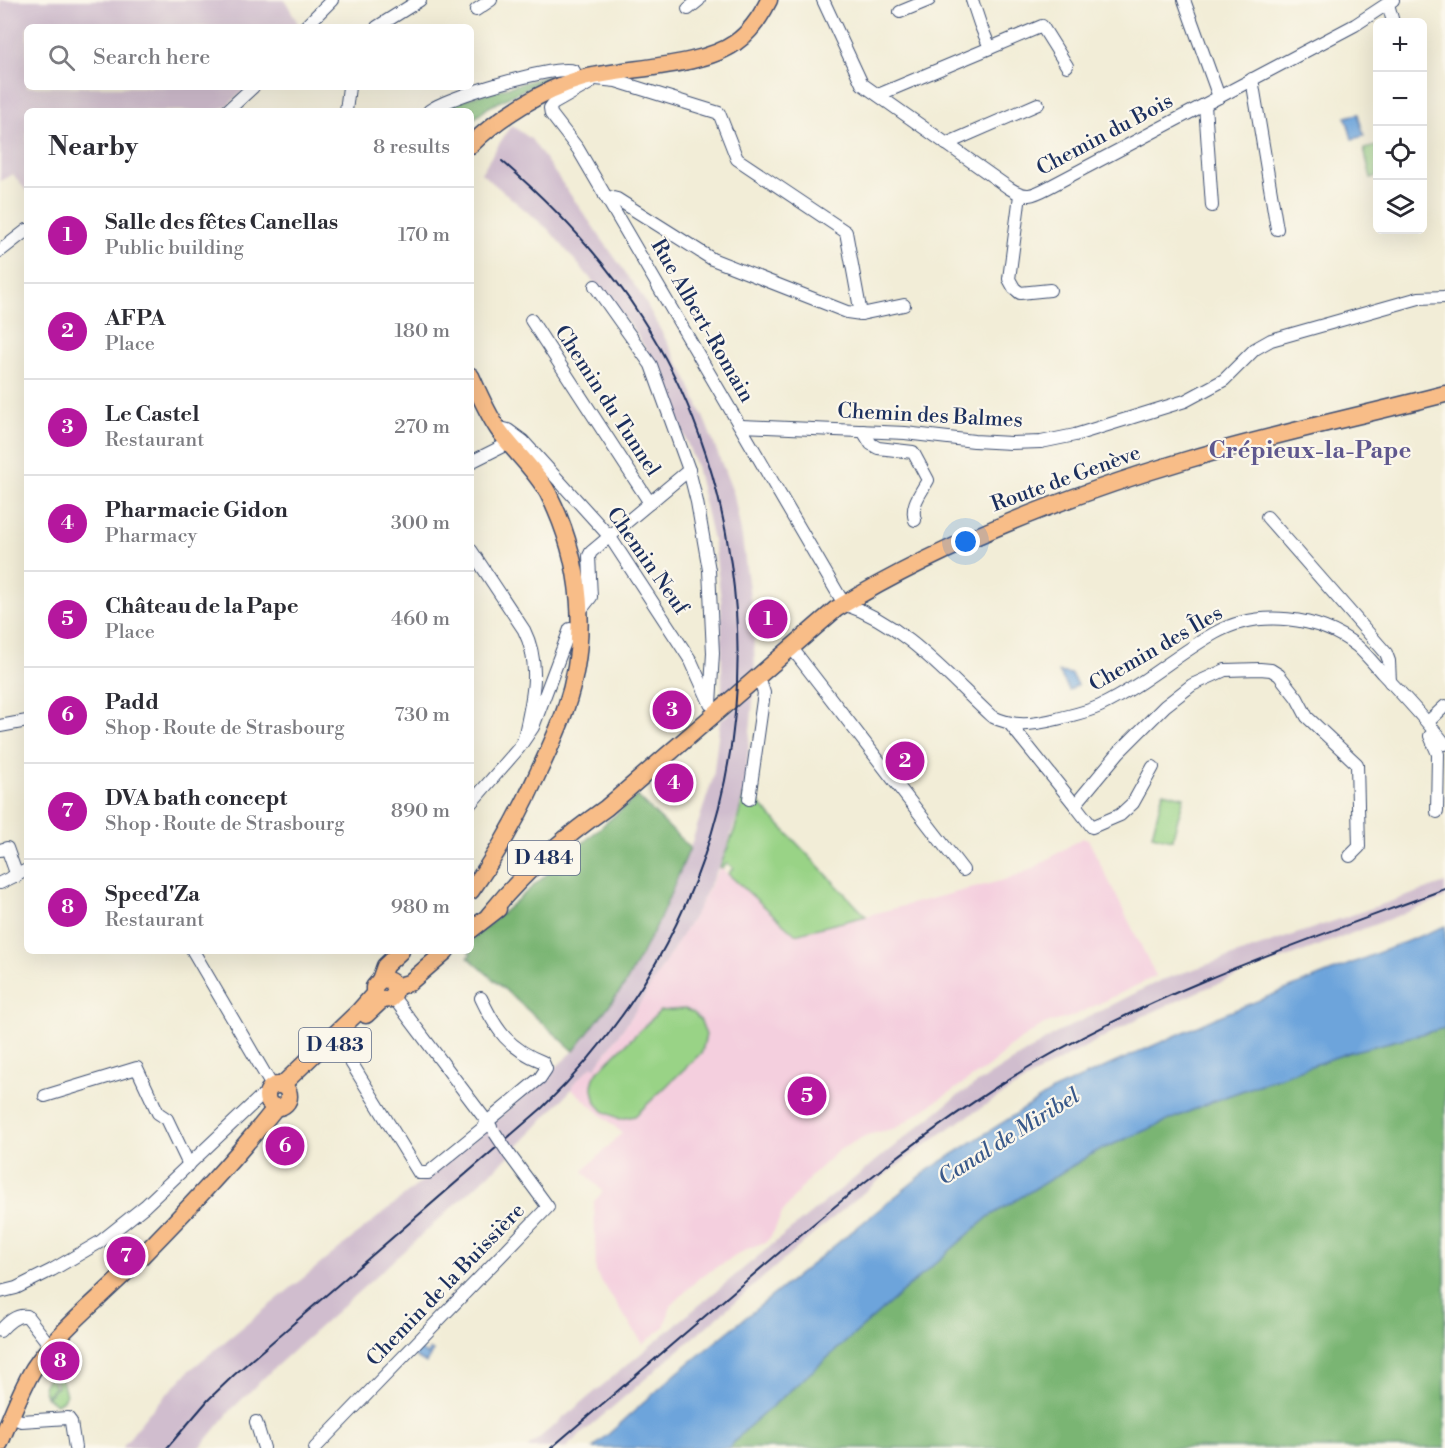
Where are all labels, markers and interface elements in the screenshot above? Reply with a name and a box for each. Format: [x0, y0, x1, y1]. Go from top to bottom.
map controls [1373, 18, 1427, 234]
button: + [1373, 18, 1427, 72]
search box [24, 24, 474, 90]
icon: search [45, 41, 78, 74]
text: Search here [93, 44, 210, 71]
button: − [1373, 72, 1427, 126]
street label: Chemin du Bois [1032, 88, 1178, 182]
button: locate [1373, 126, 1427, 180]
text: Nearby [48, 131, 138, 163]
text: 8 results [373, 135, 450, 160]
button: layers [1373, 180, 1427, 234]
text: Salle des fêtes Canellas [105, 209, 338, 236]
text: 1 [63, 223, 72, 248]
text: 170 m [398, 223, 450, 248]
street label: Rue Albert-Romain [645, 235, 760, 408]
text: Public building [105, 236, 244, 261]
text: AFPA [105, 305, 165, 332]
text: 2 [61, 319, 74, 344]
text: 180 m [395, 319, 450, 344]
street label: Chemin du Tunnel [548, 321, 666, 481]
text: Place [105, 332, 155, 357]
street label: Chemin des Balmes [837, 398, 1023, 434]
text: Le Castel [105, 401, 199, 428]
text: 3 [61, 415, 74, 440]
text: 270 m [394, 415, 450, 440]
text: Restaurant [105, 428, 204, 453]
district label: Crépieux-la-Pape [1209, 436, 1412, 466]
street label: Route de Genève [988, 440, 1144, 518]
text: Pharmacie Gidon [105, 497, 288, 524]
street label: Chemin Neuf [600, 502, 694, 621]
text: 4 [61, 511, 74, 536]
text: 300 m [391, 511, 450, 536]
text: Pharmacy [105, 524, 197, 549]
your location [951, 527, 980, 556]
text: Château de la Pape [105, 593, 299, 620]
pin: 1 [748, 596, 788, 642]
street label: Chemin des Îles [1084, 599, 1227, 698]
text: 5 [61, 607, 74, 632]
text: 460 m [391, 607, 450, 632]
text: Place [105, 620, 155, 645]
pin: 3 [652, 688, 692, 732]
text: Padd [105, 689, 159, 716]
text: 6 [61, 703, 74, 728]
text: 730 m [394, 703, 450, 728]
text: Shop · Route de Strasbourg [105, 716, 345, 741]
pin: 2 [886, 738, 924, 783]
pin: 4 [654, 760, 694, 806]
text: DVA bath concept [105, 785, 287, 812]
text: 7 [62, 799, 73, 824]
text: 890 m [391, 799, 450, 824]
text: Shop · Route de Strasbourg [105, 812, 345, 837]
road number: D 484 [508, 841, 580, 875]
text: Speed'Za [105, 881, 200, 908]
text: 8 [61, 895, 74, 920]
text: 980 m [391, 895, 450, 920]
text: Restaurant [105, 908, 204, 933]
road number: D 483 [299, 1028, 371, 1062]
pin: 5 [788, 1074, 826, 1118]
water label: Canal de Miribel [933, 1083, 1085, 1191]
pin: 6 [266, 1124, 304, 1168]
street label: Chemin de la Buissière [361, 1198, 531, 1372]
pin: 7 [106, 1234, 146, 1278]
pin: 8 [40, 1338, 80, 1384]

